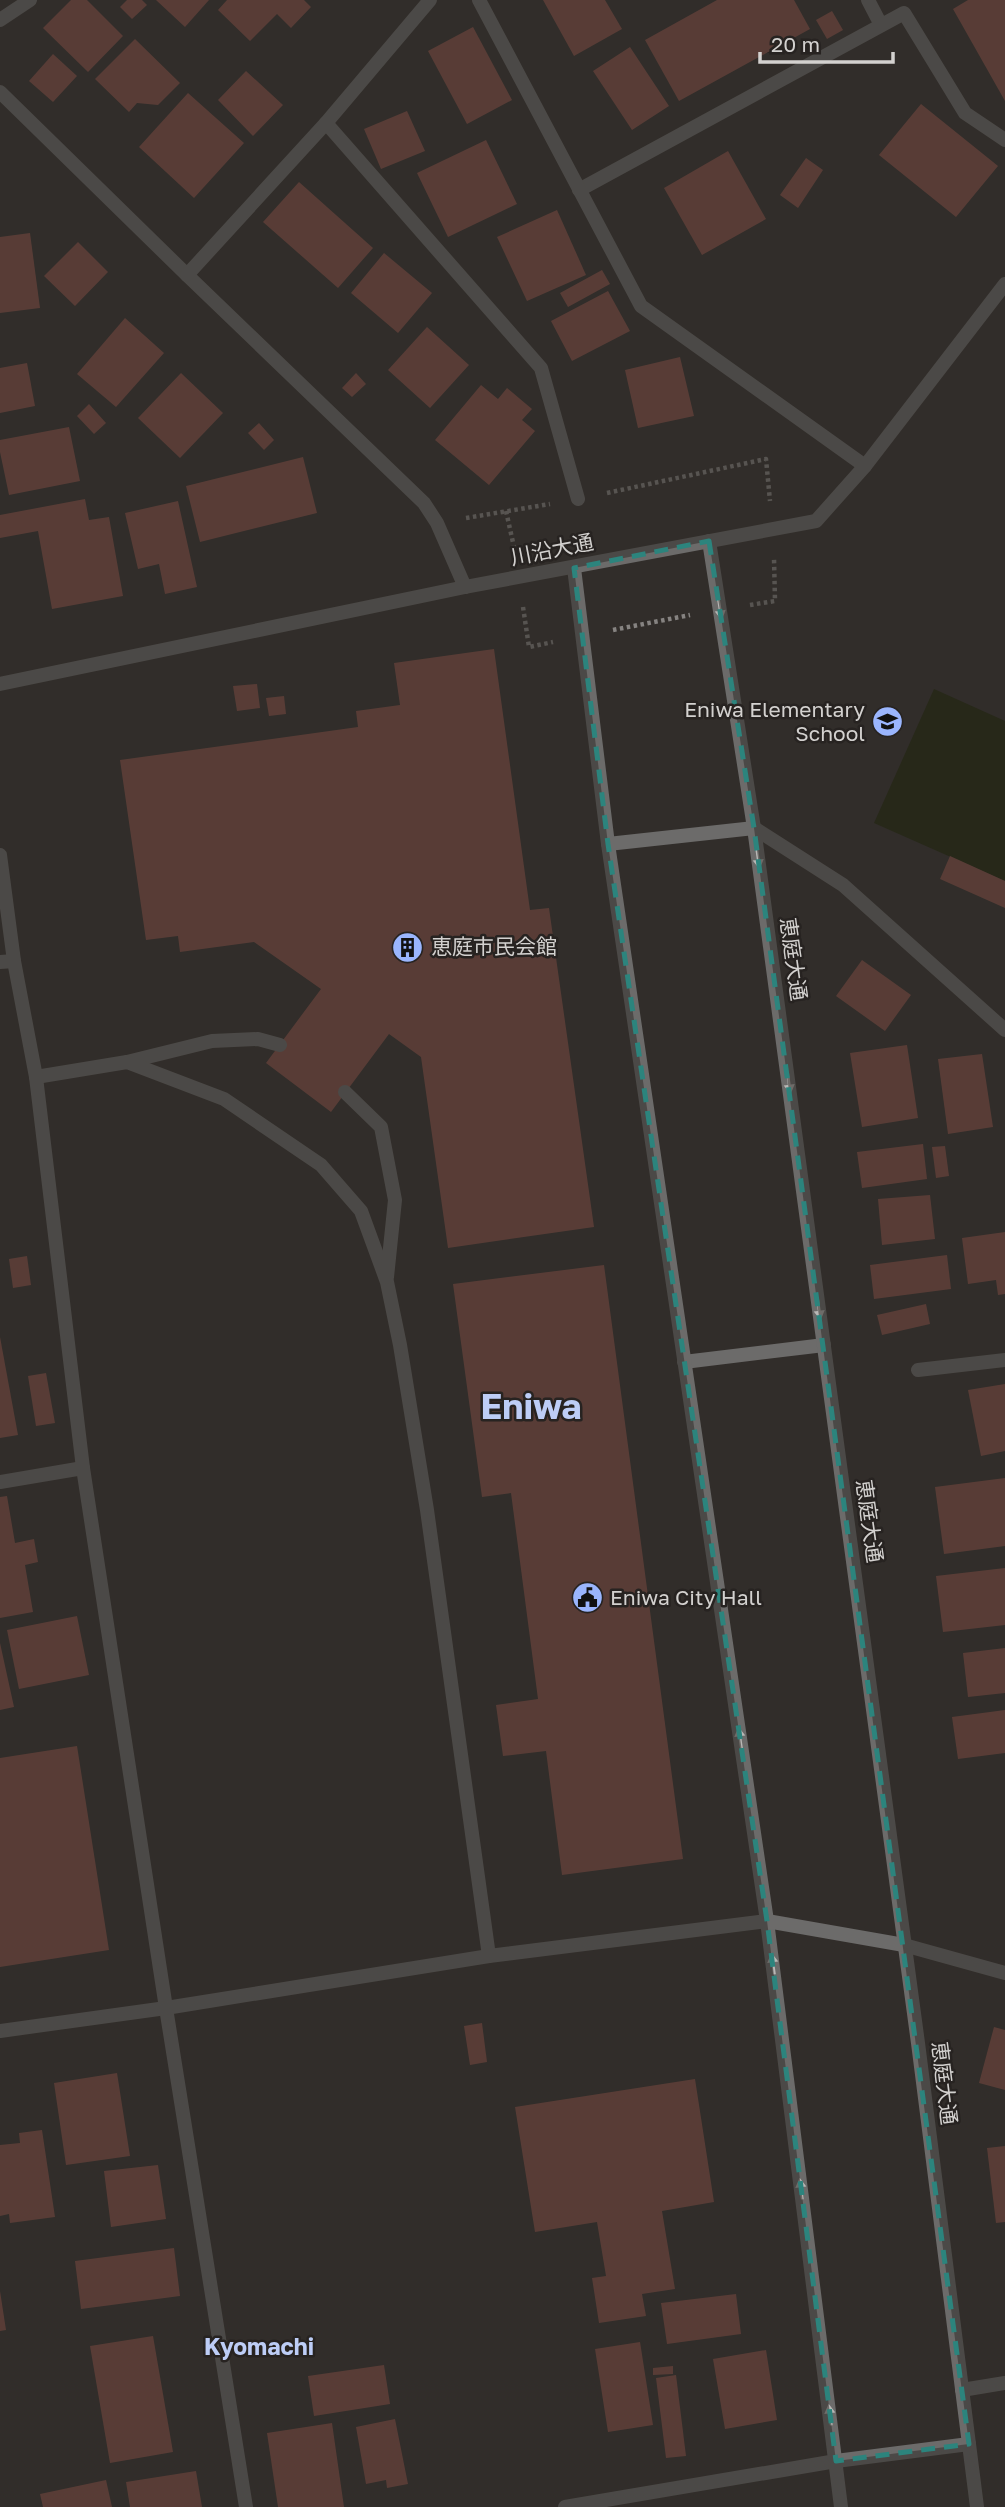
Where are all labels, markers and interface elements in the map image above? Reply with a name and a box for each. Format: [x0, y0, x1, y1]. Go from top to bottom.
scale bar [760, 21, 893, 65]
text: 20 m [771, 31, 820, 57]
street label: 川沿大通 [508, 528, 596, 570]
one-way arrow [715, 598, 726, 620]
place label: Eniwa Elementary School [684, 696, 865, 746]
school or university icon: Eniwa Elementary School [871, 705, 905, 739]
one-way arrow [753, 847, 764, 869]
street label: 恵庭大通 [775, 915, 813, 1002]
building icon: 恵庭市民会館 [391, 930, 425, 964]
place label: 恵庭市民会館 [431, 933, 557, 959]
one-way arrow [783, 1072, 794, 1094]
one-way arrow [814, 1298, 825, 1320]
district label: Eniwa [480, 1385, 582, 1427]
street label: 恵庭大通 [851, 1477, 889, 1564]
public building icon: Eniwa City Hall [570, 1581, 604, 1615]
place label: Eniwa City Hall [610, 1584, 762, 1610]
one-way arrow [734, 1727, 745, 1749]
one-way arrow [767, 1952, 778, 1974]
street label: 恵庭大通 [927, 2040, 963, 2126]
one-way arrow [796, 2178, 807, 2200]
district label: Kyomachi [204, 2332, 314, 2360]
one-way arrow [824, 2404, 835, 2426]

